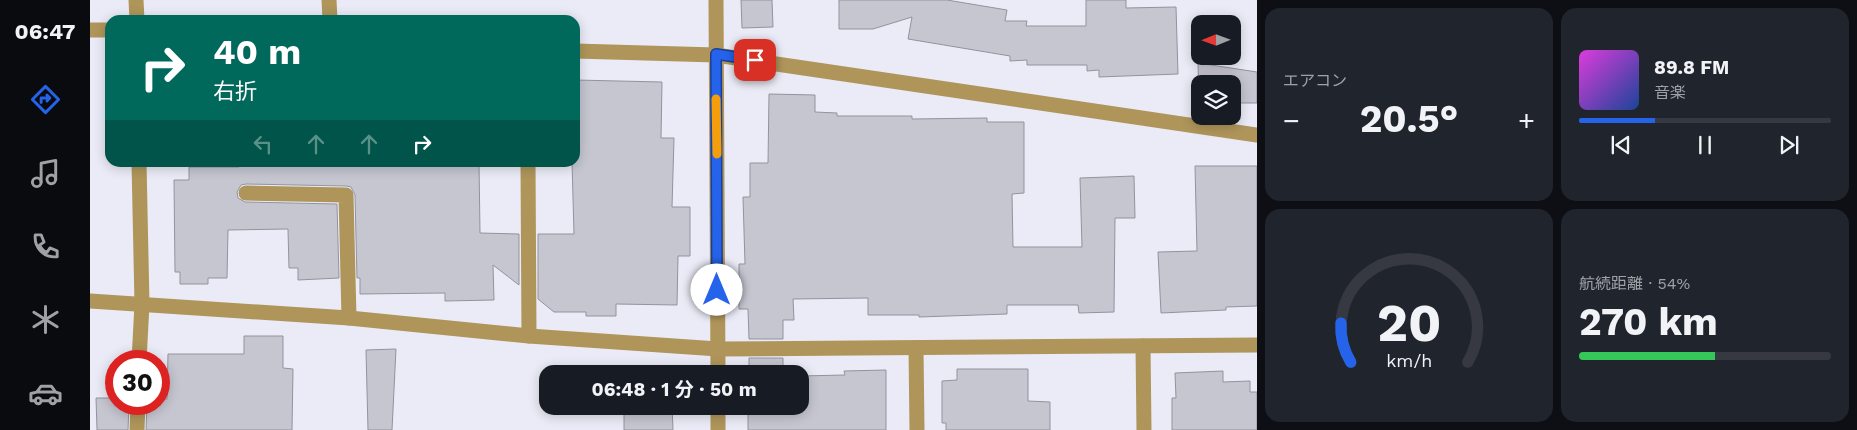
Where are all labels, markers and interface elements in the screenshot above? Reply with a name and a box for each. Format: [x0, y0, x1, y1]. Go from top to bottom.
north arrow [1191, 15, 1241, 65]
map controls [1191, 15, 1241, 125]
text: 06:47 [15, 19, 75, 44]
text: 40 m [213, 31, 301, 73]
icon: right [130, 35, 195, 100]
pin [734, 39, 776, 81]
icon: arrive [741, 46, 769, 74]
text: 89.8 FM [1654, 56, 1729, 79]
text: エアコン [1283, 71, 1347, 90]
button: layers [1191, 75, 1241, 125]
text: 右折 [213, 79, 257, 104]
icon: directions [28, 82, 63, 117]
text: 音楽 [1654, 83, 1686, 102]
text: 20.5° [1360, 97, 1458, 141]
text: − [1283, 104, 1300, 137]
text: + [1518, 104, 1535, 137]
icon: left [249, 130, 277, 158]
icon: ahead [302, 130, 330, 158]
icon: ahead [355, 130, 383, 158]
icon: right [408, 130, 436, 158]
icon: previous [1607, 131, 1635, 159]
icon: pause [1691, 131, 1719, 159]
icon: next [1775, 131, 1803, 159]
icon: music [28, 156, 63, 191]
icon: phone [28, 229, 63, 264]
position arrow [690, 263, 742, 315]
text: 航続距離 · 54% [1579, 274, 1690, 293]
text: 20 [1377, 293, 1441, 354]
text: 270 km [1579, 300, 1718, 344]
icon: climate [28, 302, 63, 337]
speed limit sign: 30 [105, 350, 170, 415]
text: km/h [1386, 350, 1432, 371]
icon: car [28, 376, 63, 411]
text: 06:48 · 1 分 · 50 m [591, 378, 757, 401]

